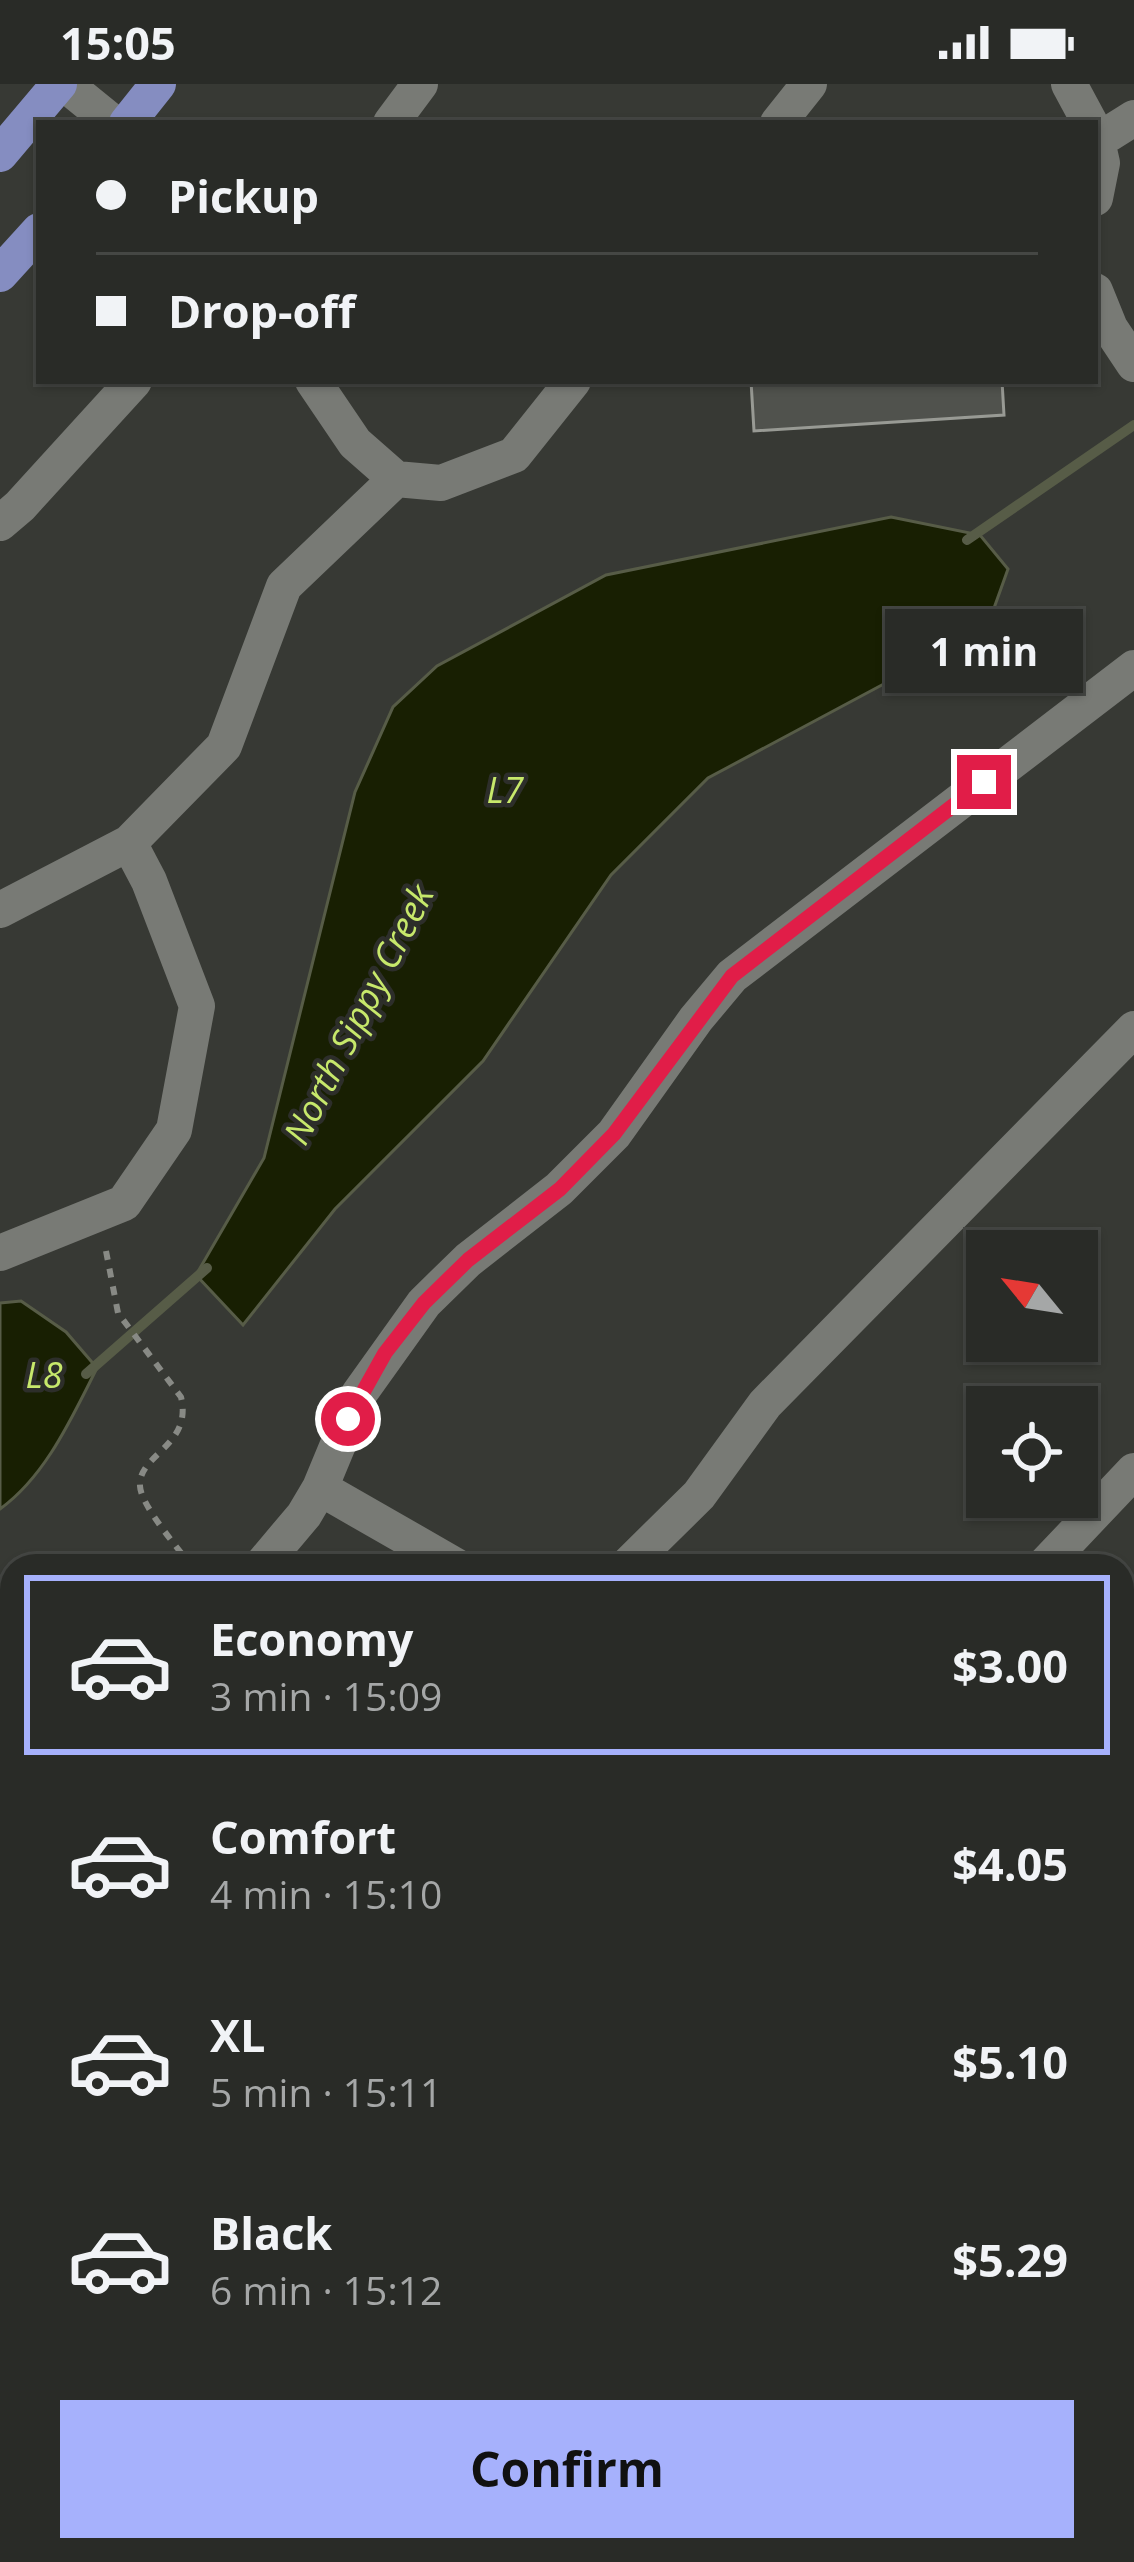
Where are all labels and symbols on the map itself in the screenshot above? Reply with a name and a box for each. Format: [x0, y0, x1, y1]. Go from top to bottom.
callout: 1 min [885, 608, 1083, 692]
route end [957, 755, 1011, 809]
water label: L7 [486, 765, 525, 814]
water label: North Sippy Creek [271, 875, 445, 1152]
north arrow [966, 1230, 1098, 1362]
water label: L8 [25, 1350, 63, 1399]
route start [321, 1392, 375, 1446]

